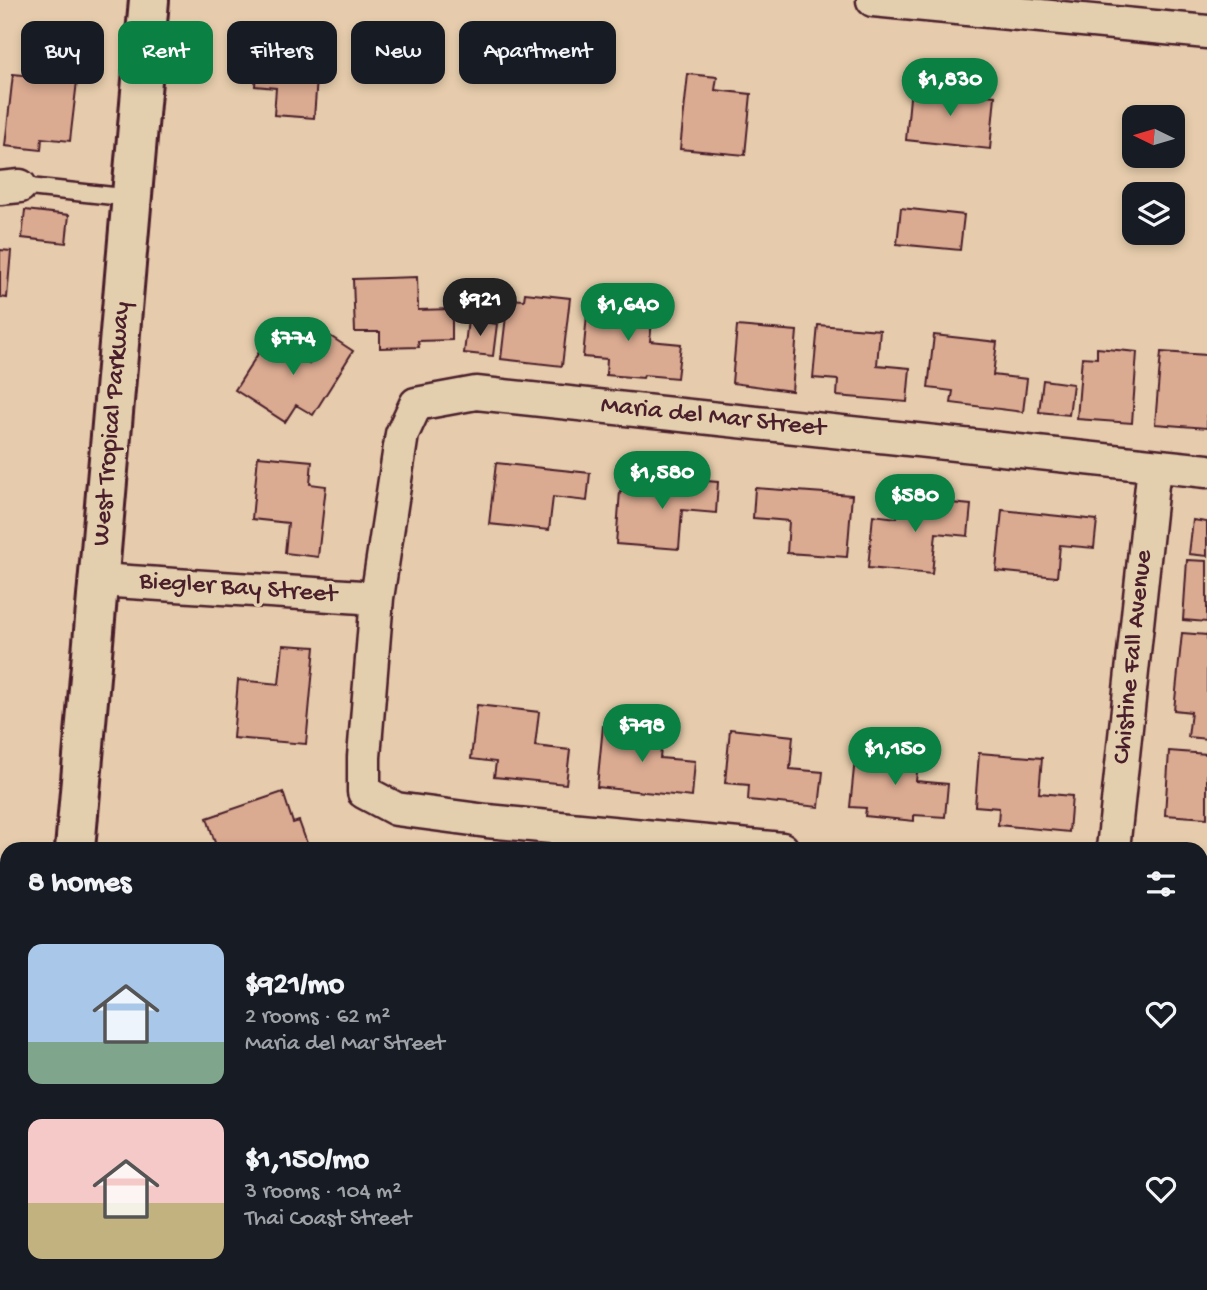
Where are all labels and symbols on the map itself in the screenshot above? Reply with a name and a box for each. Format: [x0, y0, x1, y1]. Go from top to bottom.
pin: $1,830 [893, 58, 1007, 118]
north arrow [1122, 105, 1185, 168]
pin: $921 [439, 278, 521, 338]
pin: $1,640 [571, 284, 685, 343]
street label: West Tropical Parkway [87, 300, 139, 547]
pin: $774 [252, 318, 334, 377]
street label: Maria del Mar Street [599, 391, 829, 445]
pin: $1,580 [605, 452, 719, 511]
pin: $580 [874, 475, 956, 534]
street label: Chistine Fall Avenue [1107, 548, 1161, 766]
street label: Biegler Bay Street [137, 567, 340, 612]
pin: $798 [601, 704, 683, 764]
pin: $1,150 [838, 728, 952, 787]

